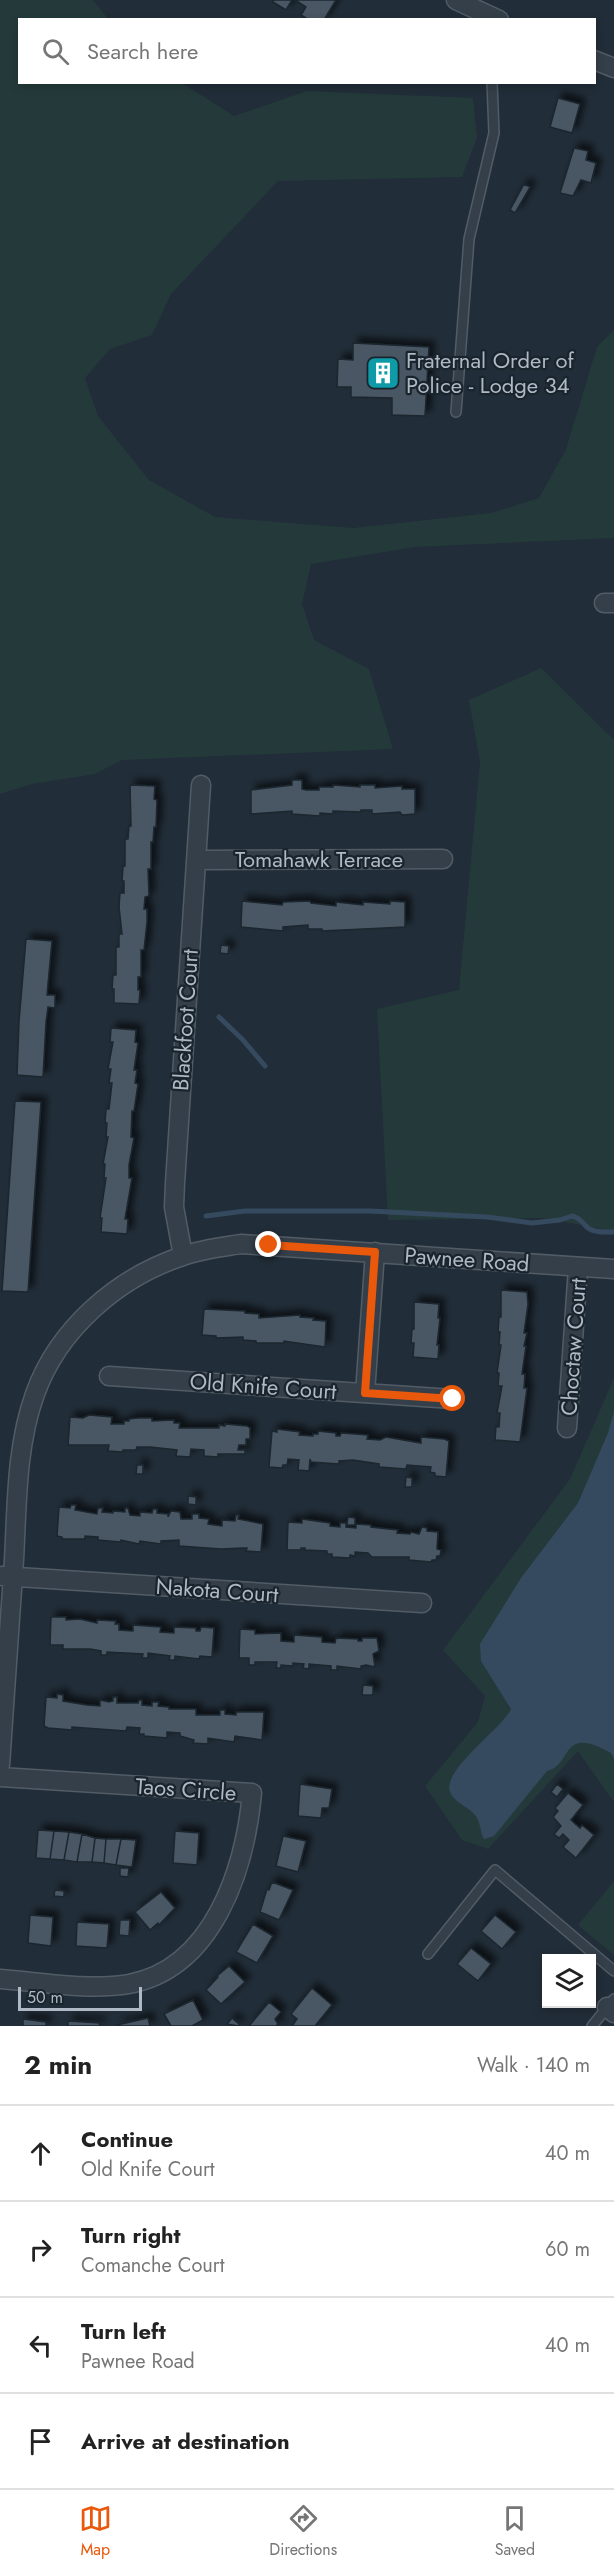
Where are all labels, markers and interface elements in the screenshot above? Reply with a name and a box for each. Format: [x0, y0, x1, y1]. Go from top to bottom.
search box [18, 18, 596, 84]
icon: search [39, 35, 72, 68]
text: Search here [87, 35, 198, 67]
place label: Fraternal Order of Police - Lodge 34 [406, 344, 575, 401]
building icon: Fraternal Order of Police - Lodge 34 [365, 355, 401, 391]
street label: Tomahawk Terrace [235, 843, 403, 875]
street label: Blackfoot Court [164, 947, 206, 1092]
route end [255, 1231, 281, 1257]
street label: Pawnee Road [403, 1239, 531, 1279]
street label: Choctaw Court [552, 1276, 594, 1417]
street label: Old Knife Court [189, 1365, 338, 1407]
route start [439, 1385, 465, 1411]
street label: Nakota Court [155, 1570, 280, 1610]
street label: Taos Circle [134, 1770, 238, 1808]
map controls [542, 1954, 596, 2008]
button: layers [542, 1954, 596, 2008]
scale bar [18, 1984, 142, 2012]
text: 50 m [27, 1986, 63, 2009]
text: 2 min [24, 2046, 92, 2084]
text: Walk · 140 m [477, 2051, 590, 2080]
text: Continue [81, 2123, 173, 2155]
icon: ahead [24, 2137, 57, 2170]
text: 40 m [545, 2139, 590, 2168]
text: Old Knife Court [81, 2155, 215, 2184]
text: Turn right [81, 2219, 181, 2251]
icon: right [24, 2233, 57, 2266]
text: 60 m [545, 2235, 590, 2264]
text: Comanche Court [81, 2251, 224, 2280]
text: Turn left [81, 2315, 166, 2347]
icon: left [24, 2329, 57, 2362]
text: 40 m [545, 2331, 590, 2360]
text: Pawnee Road [81, 2347, 195, 2376]
icon: arrive [24, 2425, 57, 2458]
text: Arrive at destination [81, 2425, 290, 2457]
tab: Map [79, 2502, 112, 2561]
tab: Directions [269, 2502, 337, 2561]
tab: Saved [495, 2502, 535, 2561]

